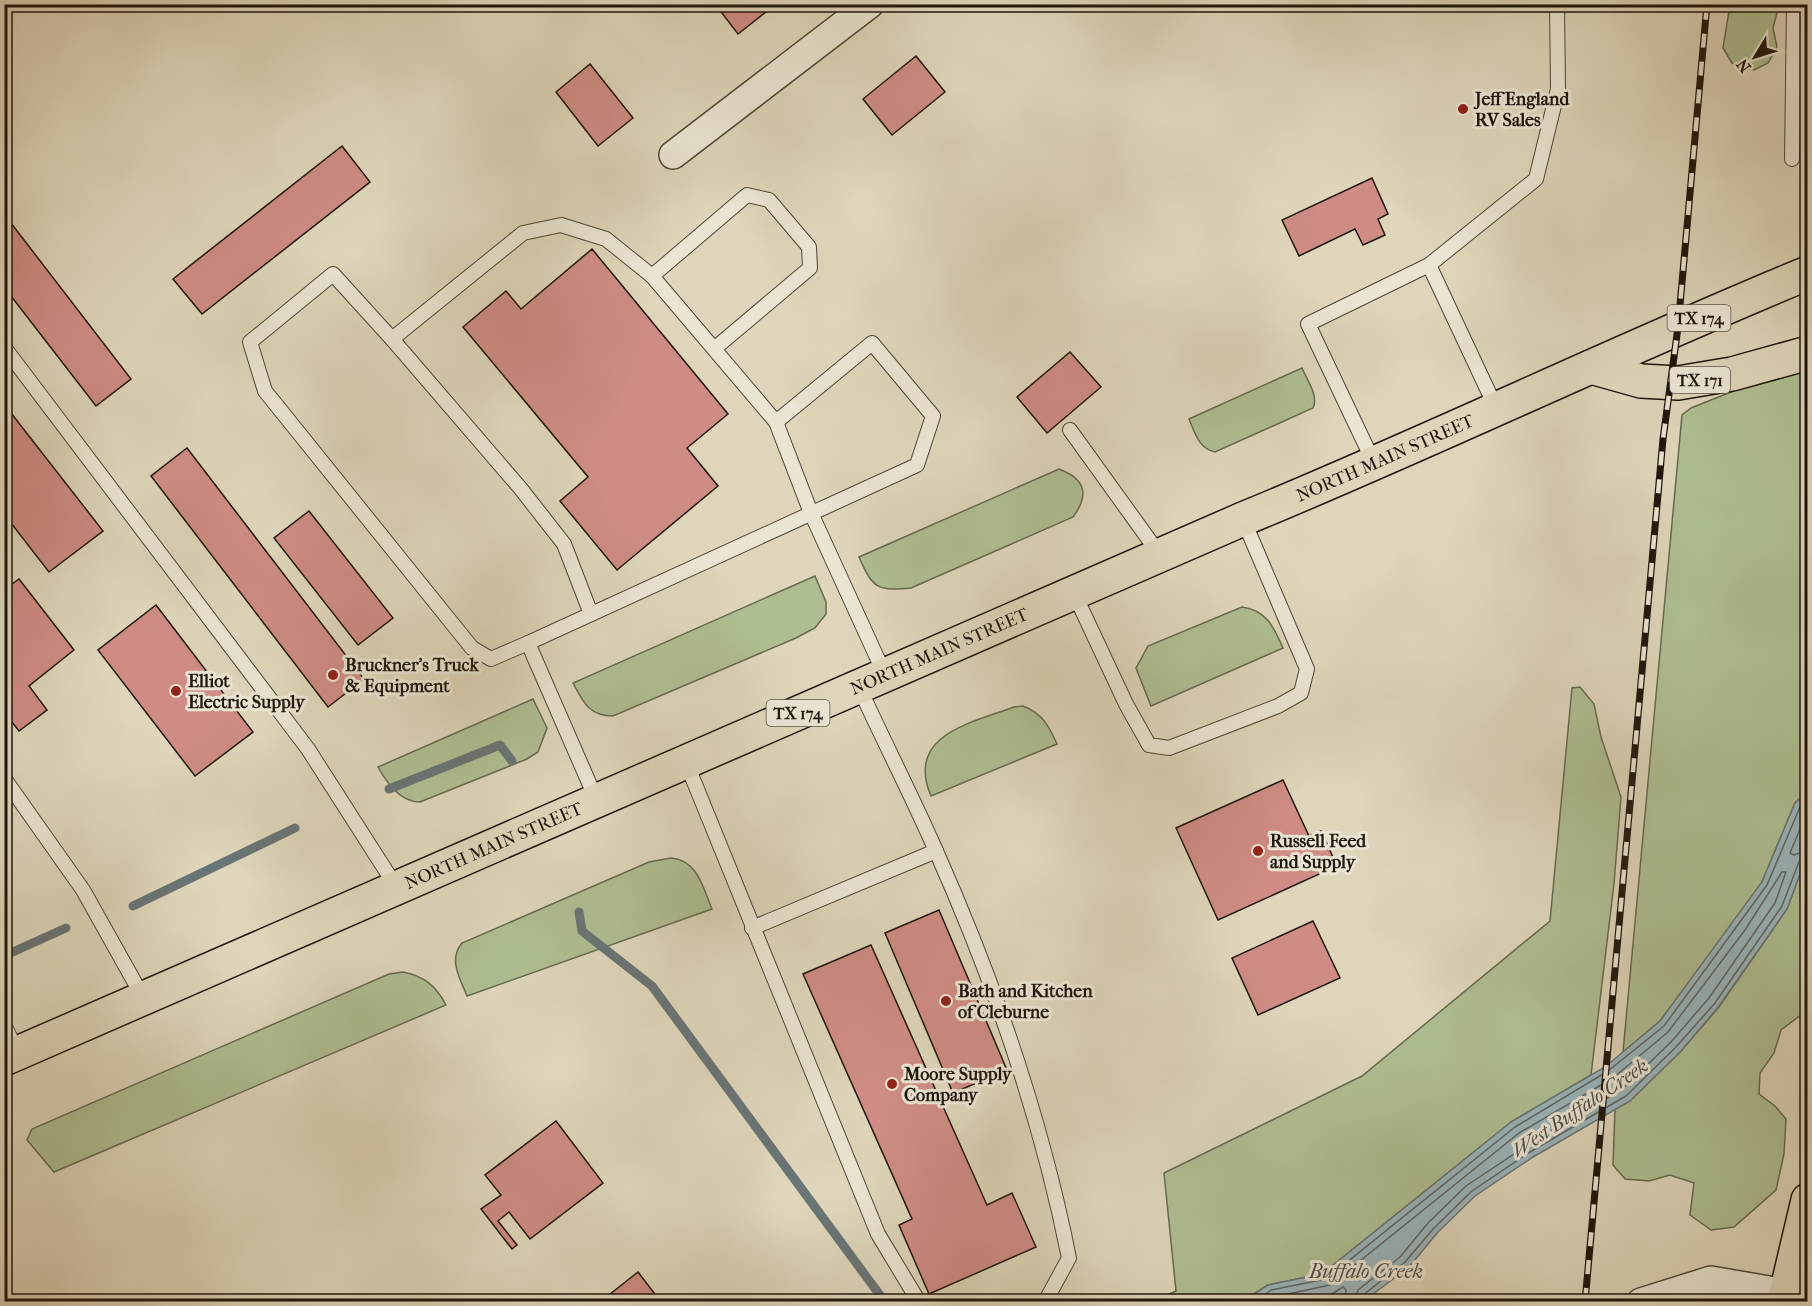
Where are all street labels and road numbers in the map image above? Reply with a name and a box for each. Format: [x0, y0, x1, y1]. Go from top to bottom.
road number: TX 174 [1668, 305, 1730, 331]
road number: TX 171 [1670, 367, 1730, 393]
street label: NORTH MAIN STREET [1293, 410, 1478, 506]
street label: NORTH MAIN STREET [847, 603, 1032, 699]
road number: TX 174 [766, 700, 830, 726]
street label: NORTH MAIN STREET [402, 797, 586, 894]

